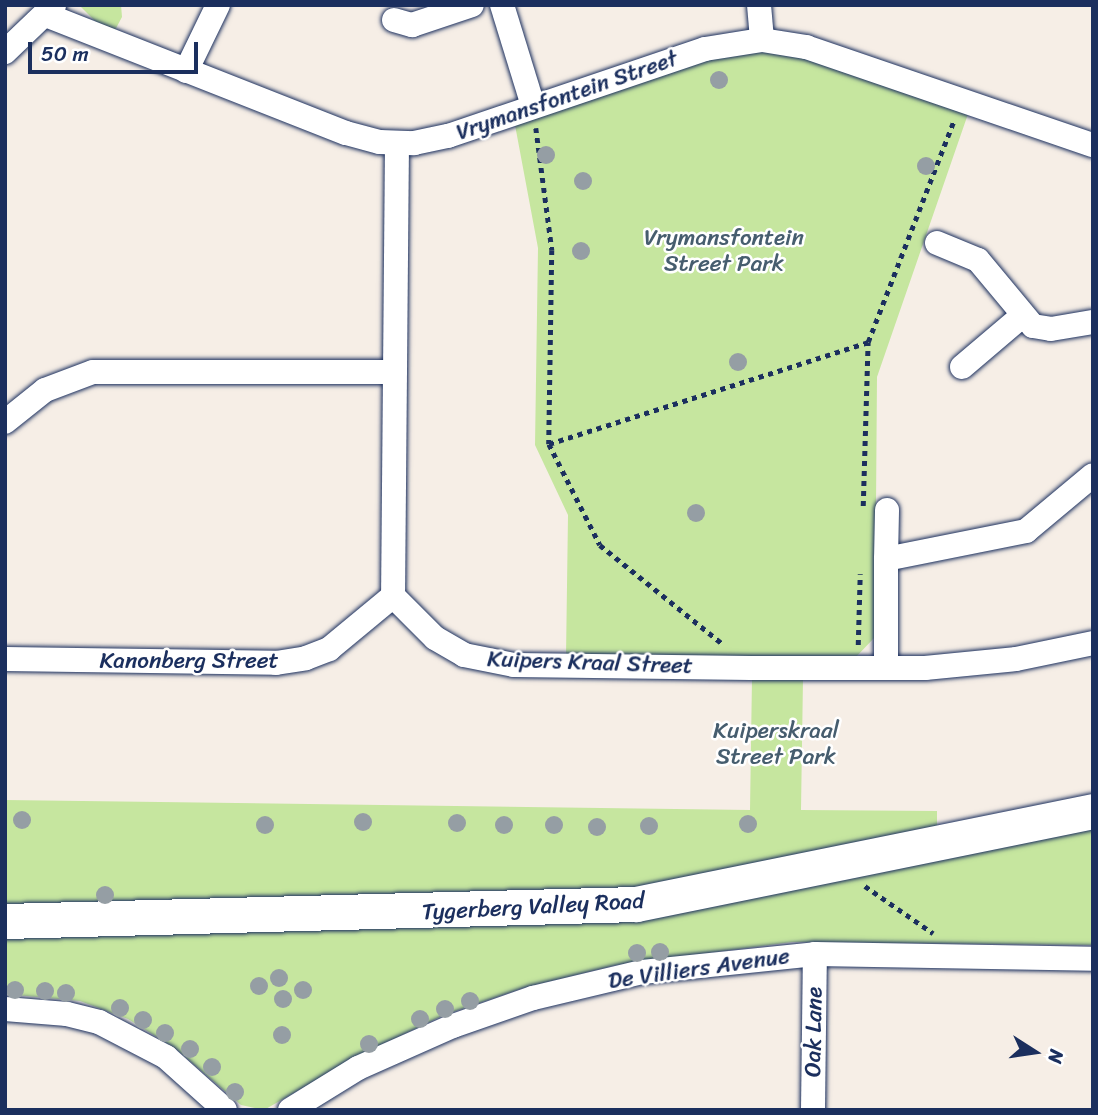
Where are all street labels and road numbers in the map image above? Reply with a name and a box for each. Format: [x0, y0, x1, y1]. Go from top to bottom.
street label: Vrymansfontein Street [453, 45, 681, 147]
street label: Kuipers Kraal Street [486, 646, 694, 680]
street label: Kanonberg Street [99, 647, 279, 675]
street label: Tygerberg Valley Road [421, 887, 645, 927]
street label: De Villiers Avenue [607, 943, 791, 995]
street label: Oak Lane [799, 986, 829, 1078]

